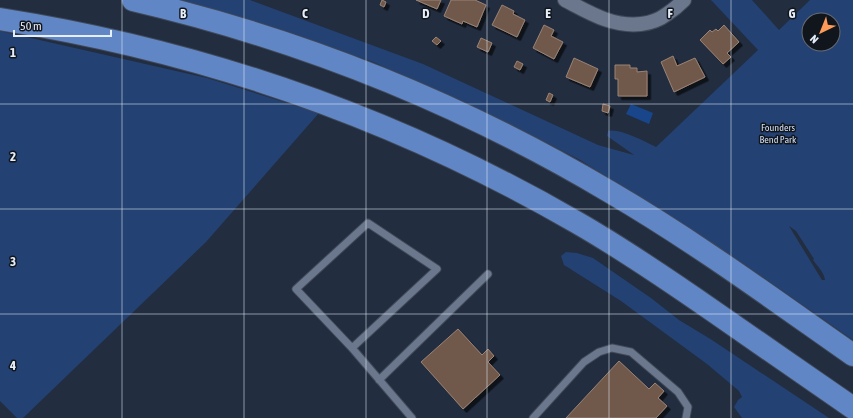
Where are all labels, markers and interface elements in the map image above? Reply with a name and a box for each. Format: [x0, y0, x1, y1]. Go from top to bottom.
text: B [180, 6, 187, 21]
text: C [302, 6, 308, 21]
text: D [422, 6, 430, 21]
text: E [545, 6, 551, 21]
text: F [667, 6, 673, 21]
text: G [789, 6, 796, 21]
scale bar [14, 12, 111, 38]
north arrow [801, 12, 841, 52]
text: 50 m [20, 19, 42, 33]
text: N [808, 33, 821, 46]
text: 1 [10, 45, 16, 60]
park label: Founders Bend Park [760, 122, 797, 145]
text: 2 [10, 149, 16, 164]
text: 3 [10, 254, 16, 269]
text: 4 [9, 358, 16, 373]

